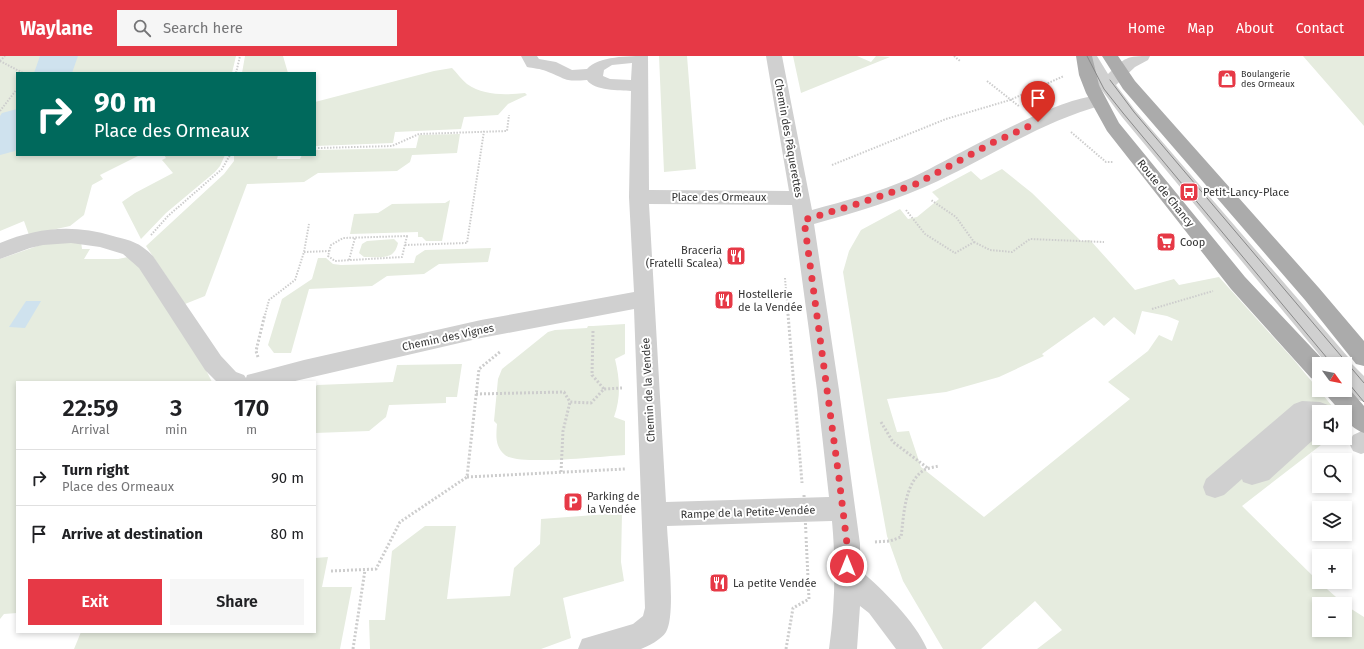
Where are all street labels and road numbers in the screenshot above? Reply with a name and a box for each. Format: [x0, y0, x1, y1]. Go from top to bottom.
street label: Chemin des Pâquerettes [772, 78, 805, 199]
street label: Route de Chancy [1134, 157, 1197, 230]
street label: Place des Ormeaux [672, 191, 767, 204]
street label: Chemin des Vignes [401, 321, 495, 354]
street label: Chemin de la Vendée [639, 337, 658, 443]
street label: Rampe de la Petite-Vendée [680, 504, 816, 521]

